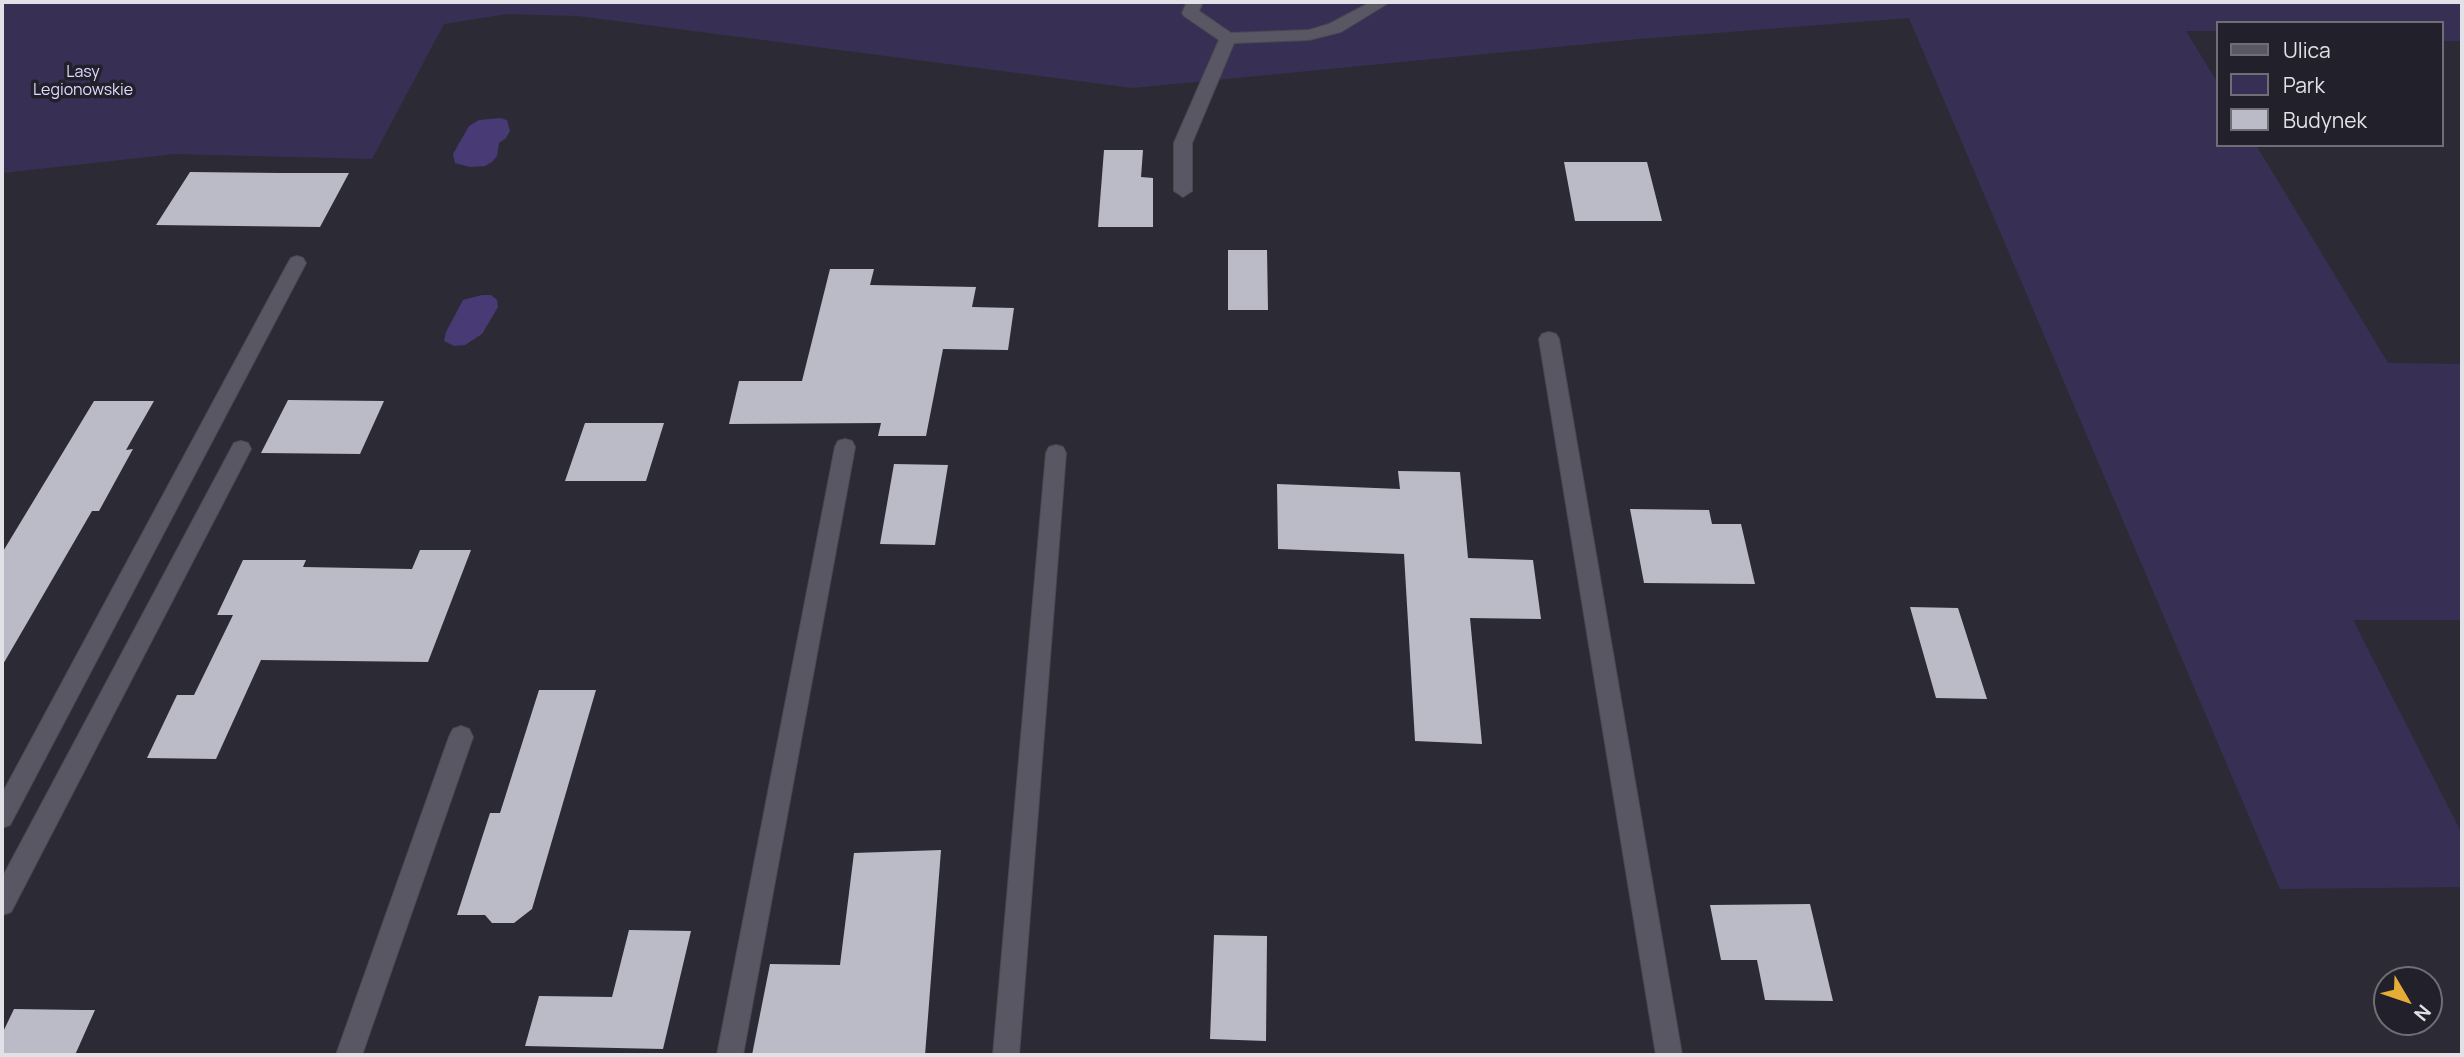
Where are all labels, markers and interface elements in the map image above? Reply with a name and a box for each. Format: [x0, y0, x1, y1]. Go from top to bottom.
legend [2216, 21, 2443, 147]
text: Ulica [2283, 36, 2331, 64]
park label: Lasy Legionowskie [33, 63, 133, 101]
text: Park [2283, 71, 2325, 99]
text: Budynek [2283, 106, 2367, 134]
north arrow [2373, 966, 2443, 1036]
text: N [2408, 999, 2437, 1026]

